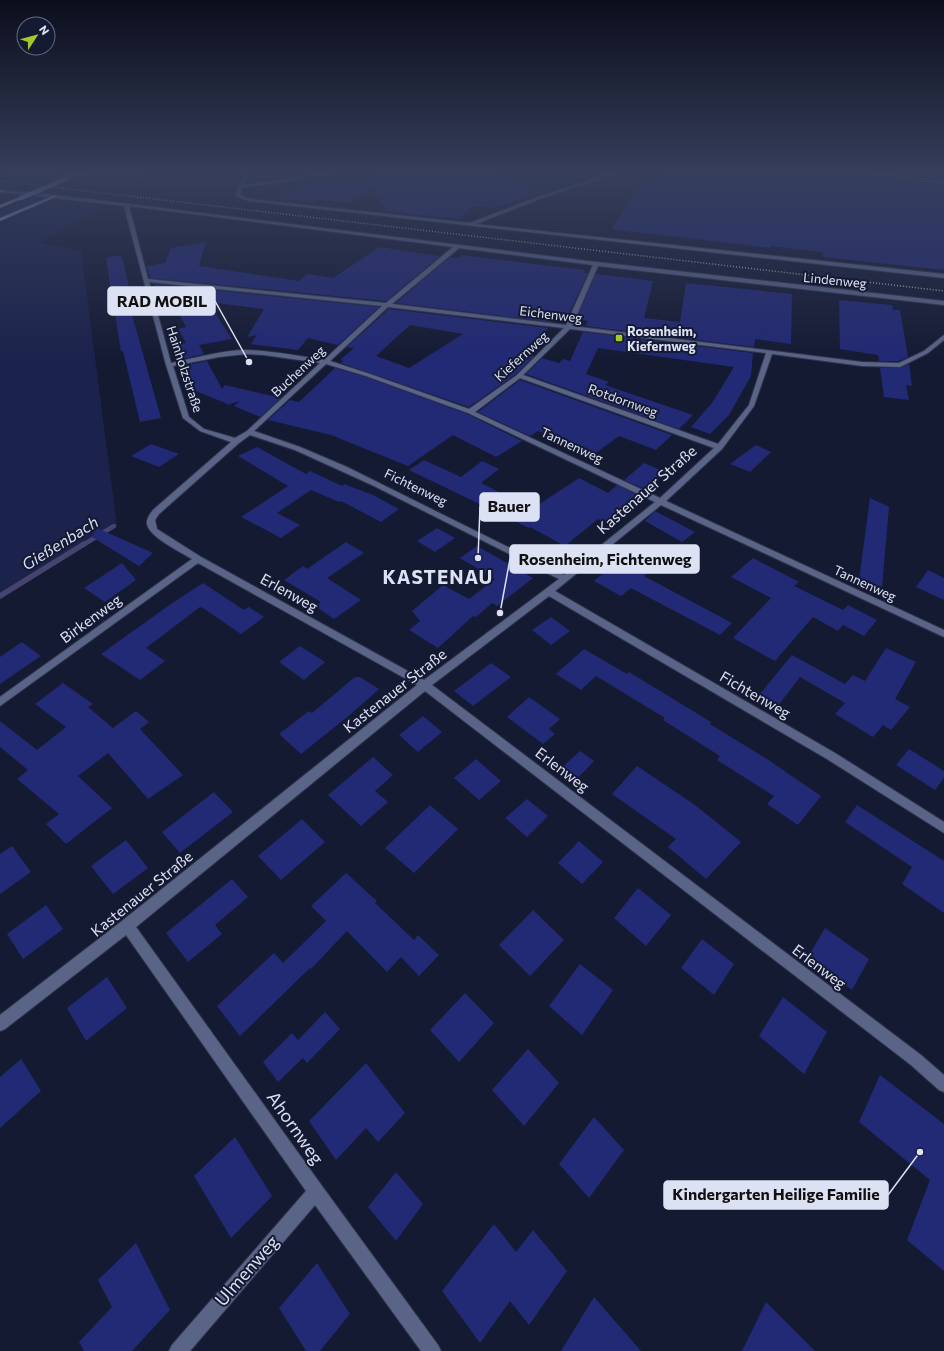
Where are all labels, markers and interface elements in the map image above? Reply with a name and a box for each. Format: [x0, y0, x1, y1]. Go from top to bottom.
north arrow [16, 16, 56, 56]
text: N [37, 23, 52, 37]
street label: Lindenweg [802, 269, 868, 291]
callout: RAD MOBIL [108, 287, 215, 315]
text: RAD MOBIL [117, 291, 207, 310]
street label: Eichenweg [519, 302, 583, 326]
place label: Rosenheim, Kiefernweg [627, 323, 696, 354]
street label: Hainholzstraße [163, 324, 207, 414]
street label: Kiefernweg [491, 328, 551, 384]
marker: Rosenheim, Kiefernweg [614, 333, 624, 343]
street label: Buchenweg [268, 342, 328, 400]
street label: Rotdornweg [586, 380, 660, 420]
street label: Tannenweg [538, 424, 606, 466]
street label: Kastenauer Straße [593, 441, 700, 537]
street label: Fichtenweg [382, 465, 450, 509]
callout: Bauer [480, 493, 539, 521]
text: Bauer [487, 496, 531, 515]
water label: Gießenbach [18, 512, 101, 574]
callout: Rosenheim, Fichtenweg [510, 545, 699, 573]
text: Rosenheim, Fichtenweg [518, 549, 692, 568]
street label: Tannenweg [831, 562, 899, 604]
district label: KASTENAU [383, 565, 493, 588]
street label: Erlenweg [258, 569, 321, 615]
street label: Birkenweg [56, 590, 125, 646]
street label: Kastenauer Straße [339, 644, 450, 736]
street label: Fichtenweg [717, 667, 794, 722]
street label: Erlenweg [532, 743, 593, 795]
street label: Kastenauer Straße [87, 847, 196, 940]
street label: Erlenweg [789, 940, 850, 992]
street label: Ahornweg [263, 1087, 329, 1168]
callout: Kindergarten Heilige Familie [664, 1181, 888, 1209]
text: Kindergarten Heilige Familie [672, 1184, 880, 1203]
street label: Ulmenweg [210, 1230, 283, 1310]

